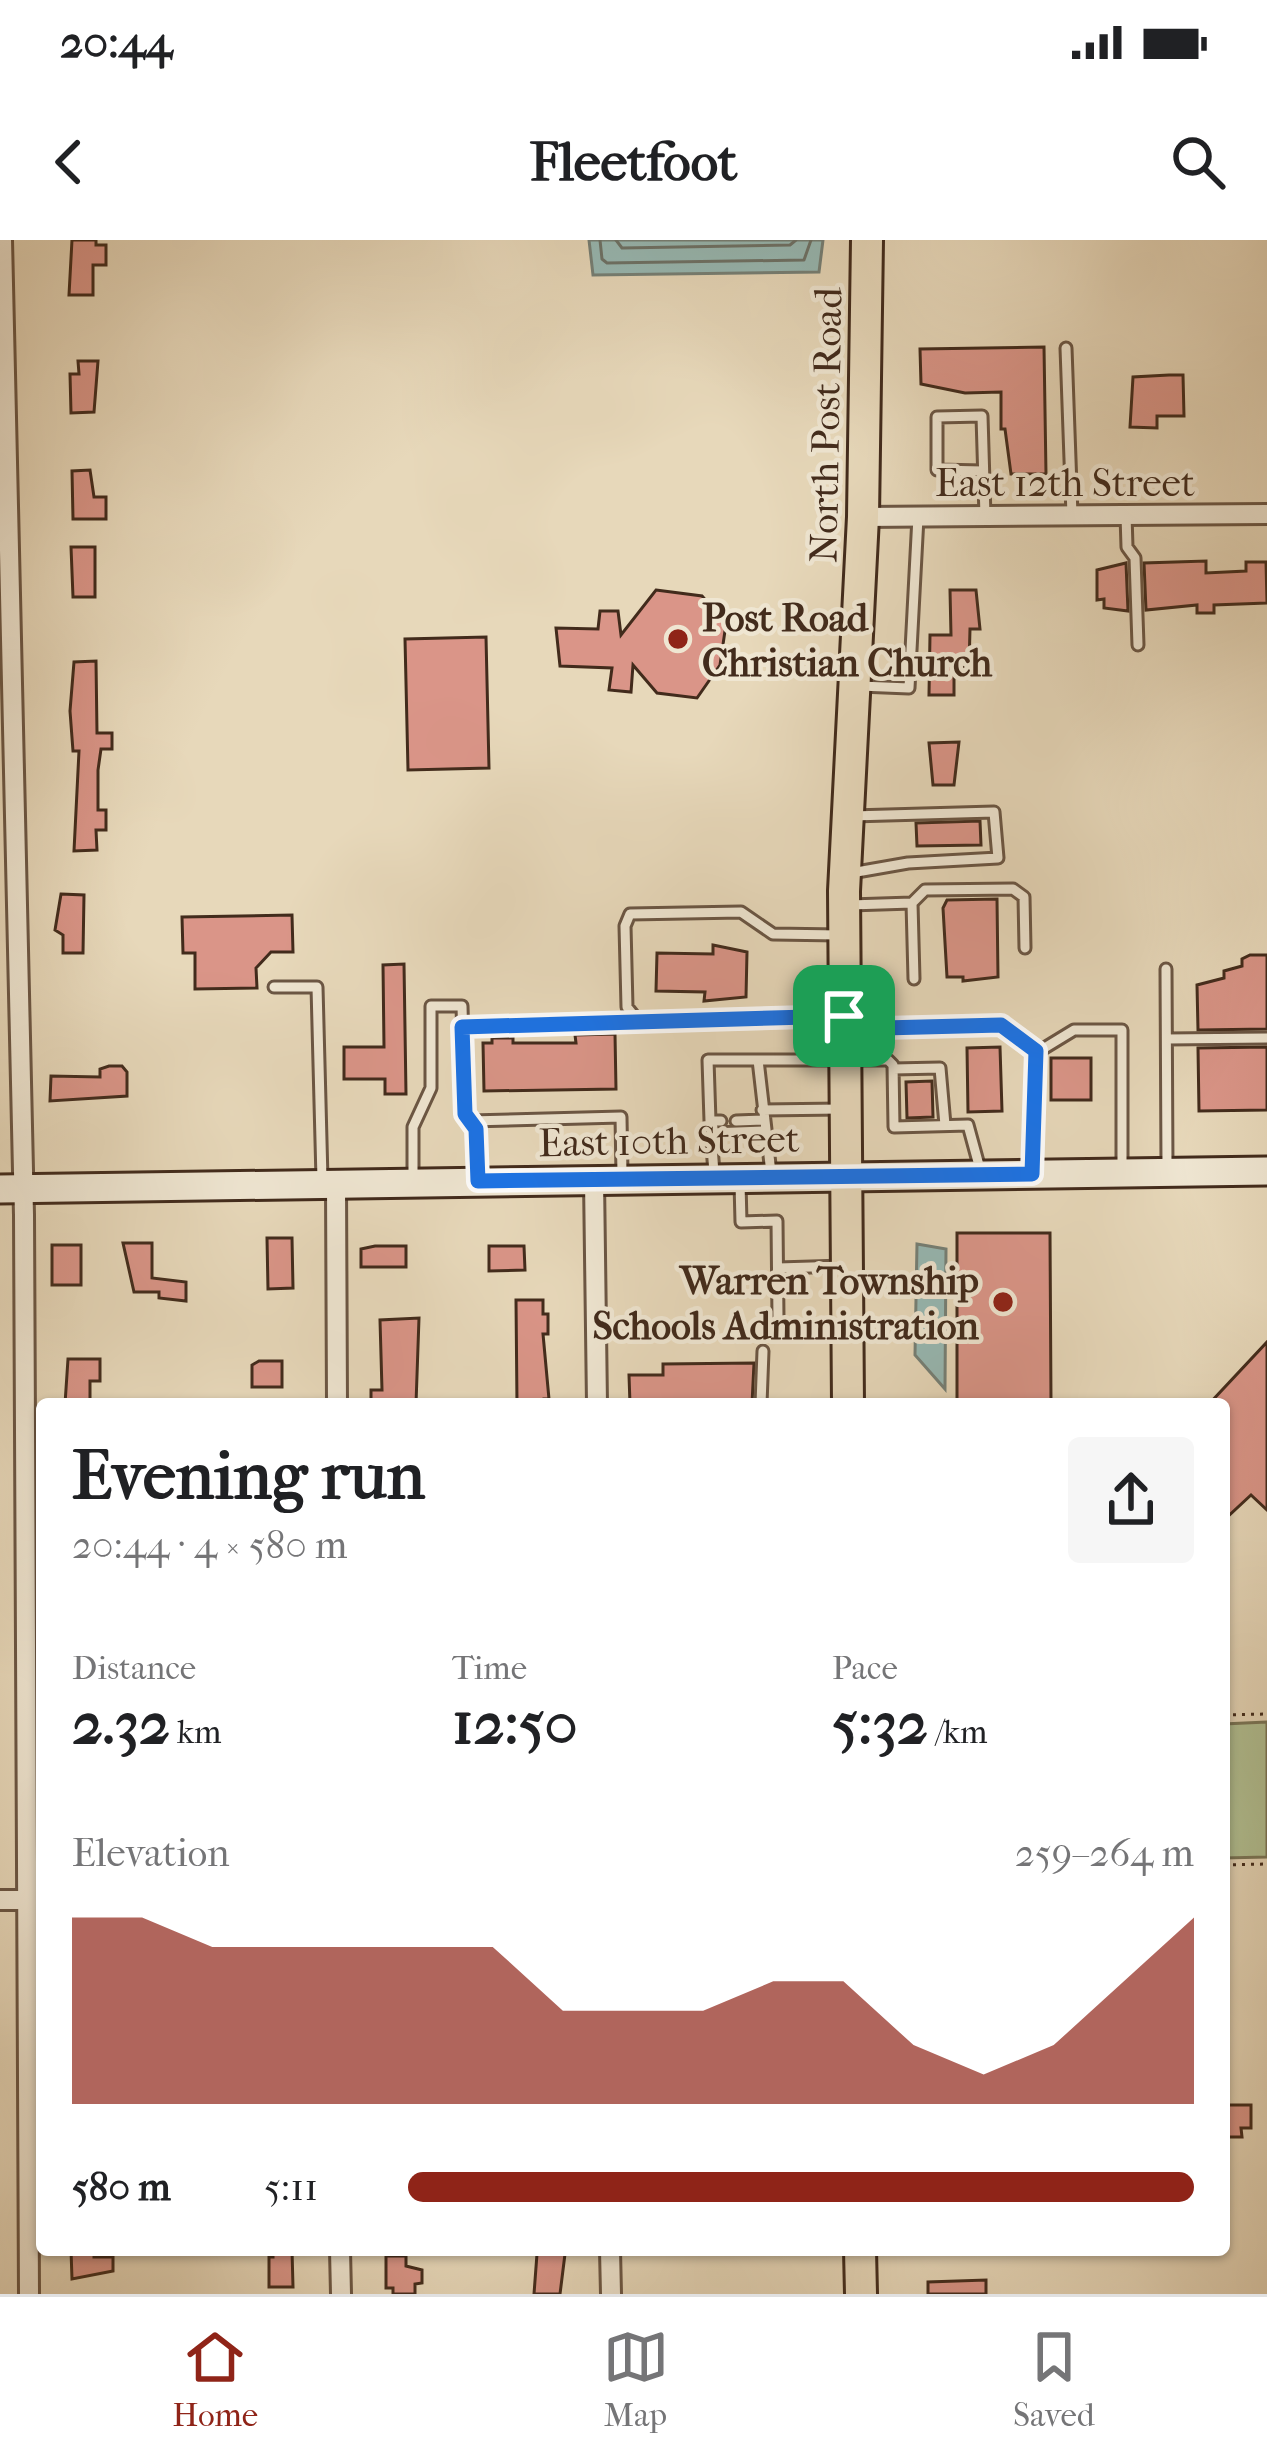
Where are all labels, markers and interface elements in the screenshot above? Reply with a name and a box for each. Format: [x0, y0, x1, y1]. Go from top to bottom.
text: 20:44 [60, 16, 172, 69]
icon: back [36, 129, 102, 195]
icon: search [1165, 129, 1231, 195]
text: Fleetfoot [530, 131, 737, 194]
street label: North Post Road [801, 286, 851, 563]
street label: East 12th Street [935, 460, 1195, 506]
place label: Post Road Christian Church [702, 595, 993, 686]
marker: Post Road Christian Church [665, 626, 691, 652]
pin [793, 965, 895, 1067]
icon: arrive [811, 983, 877, 1049]
street label: East 10th Street [538, 1116, 800, 1166]
place label: Warren Township Schools Administration [592, 1258, 979, 1349]
marker: Warren Township Schools Administration [990, 1289, 1016, 1315]
button: share [1068, 1437, 1194, 1563]
text: Evening run [72, 1438, 425, 1515]
text: 20:44 · 4 × 580 m [72, 1522, 347, 1568]
text: Distance [72, 1649, 196, 1688]
text: Time [452, 1649, 527, 1688]
text: Pace [832, 1649, 898, 1688]
text: 2.32 [72, 1688, 170, 1759]
text: 12:50 [452, 1688, 578, 1759]
text: 5:32 [832, 1688, 928, 1759]
text: km [170, 1713, 221, 1752]
text: /km [928, 1713, 987, 1752]
text: Elevation [72, 1830, 230, 1876]
text: 259–264 m [1015, 1830, 1194, 1876]
text: 580 m [72, 2164, 171, 2210]
text: 5:11 [264, 2164, 318, 2210]
tab: Home [172, 2324, 258, 2435]
tab: Map [603, 2324, 669, 2435]
tab: Saved [1013, 2324, 1095, 2435]

